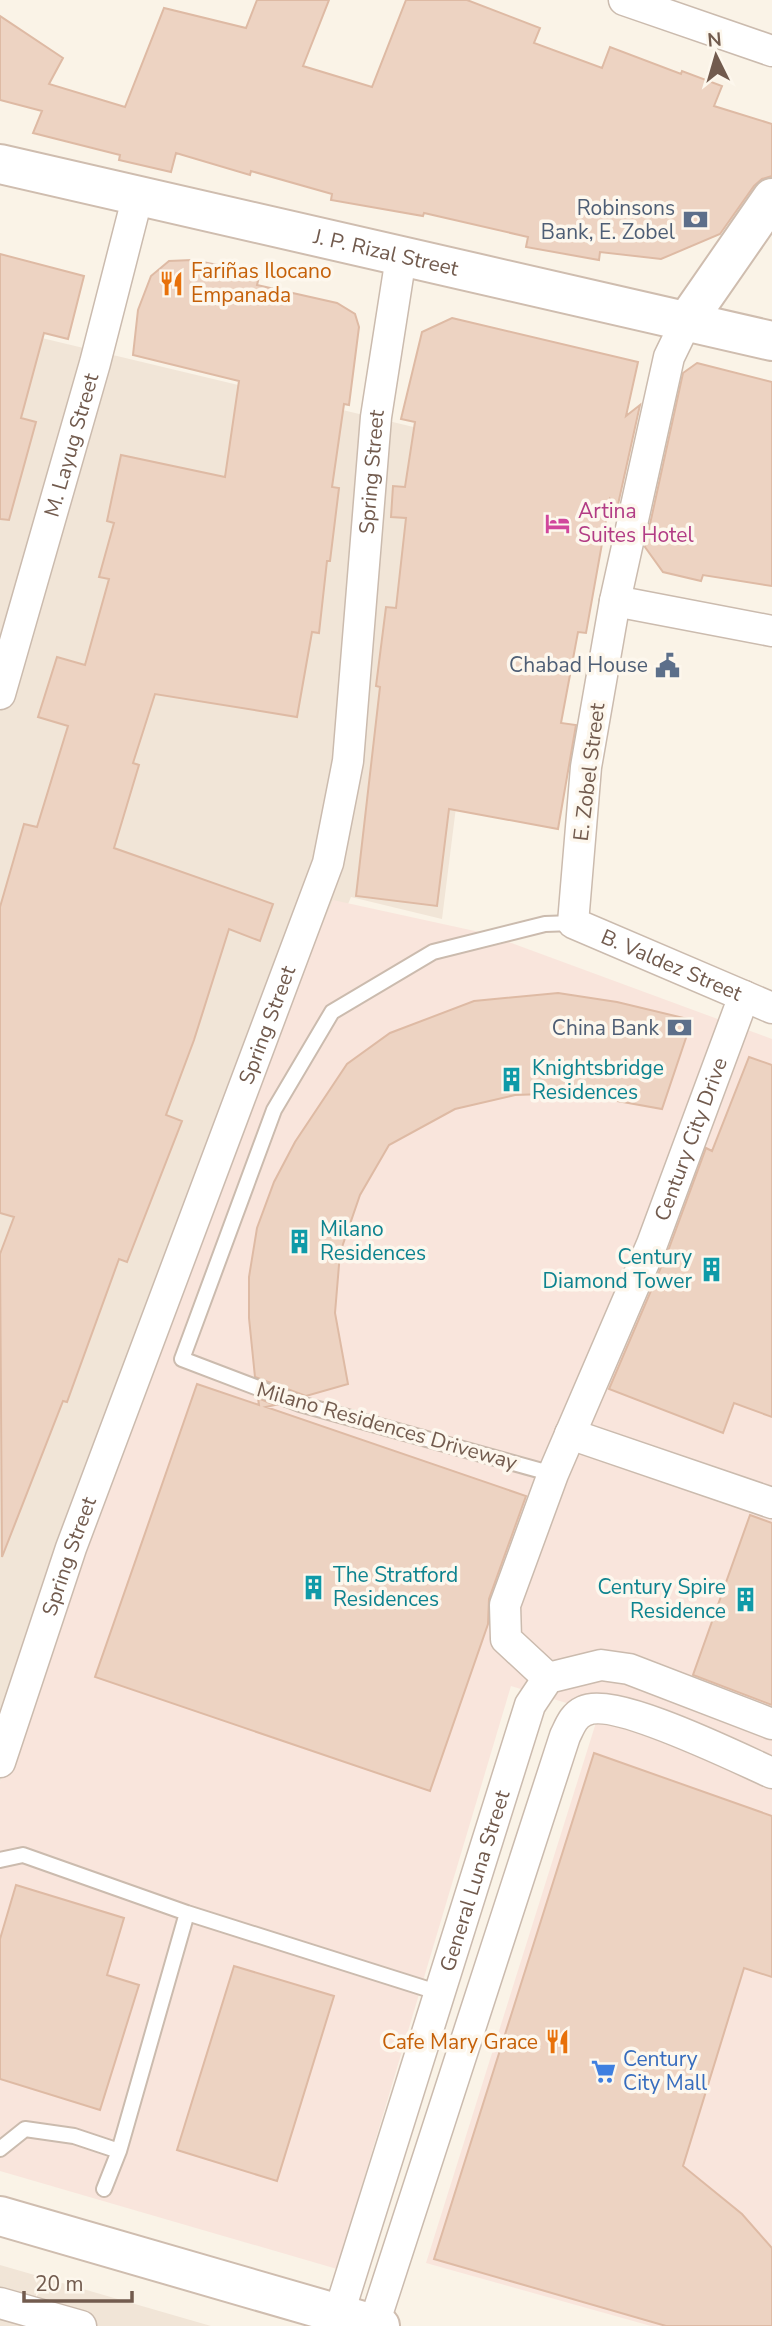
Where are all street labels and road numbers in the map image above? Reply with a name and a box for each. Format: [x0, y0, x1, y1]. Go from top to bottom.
street label: J. P. Rizal Street [310, 222, 462, 283]
street label: M. Layug Street [38, 369, 106, 520]
street label: Spring Street [353, 407, 391, 535]
street label: E. Zobel Street [567, 701, 611, 843]
street label: B. Valdez Street [597, 923, 747, 1008]
street label: Spring Street [232, 961, 302, 1088]
street label: Century City Drive [648, 1053, 734, 1225]
street label: Milano Residences Driveway [254, 1375, 521, 1477]
street label: Spring Street [35, 1492, 103, 1620]
street label: General Luna Street [433, 1786, 517, 1975]

